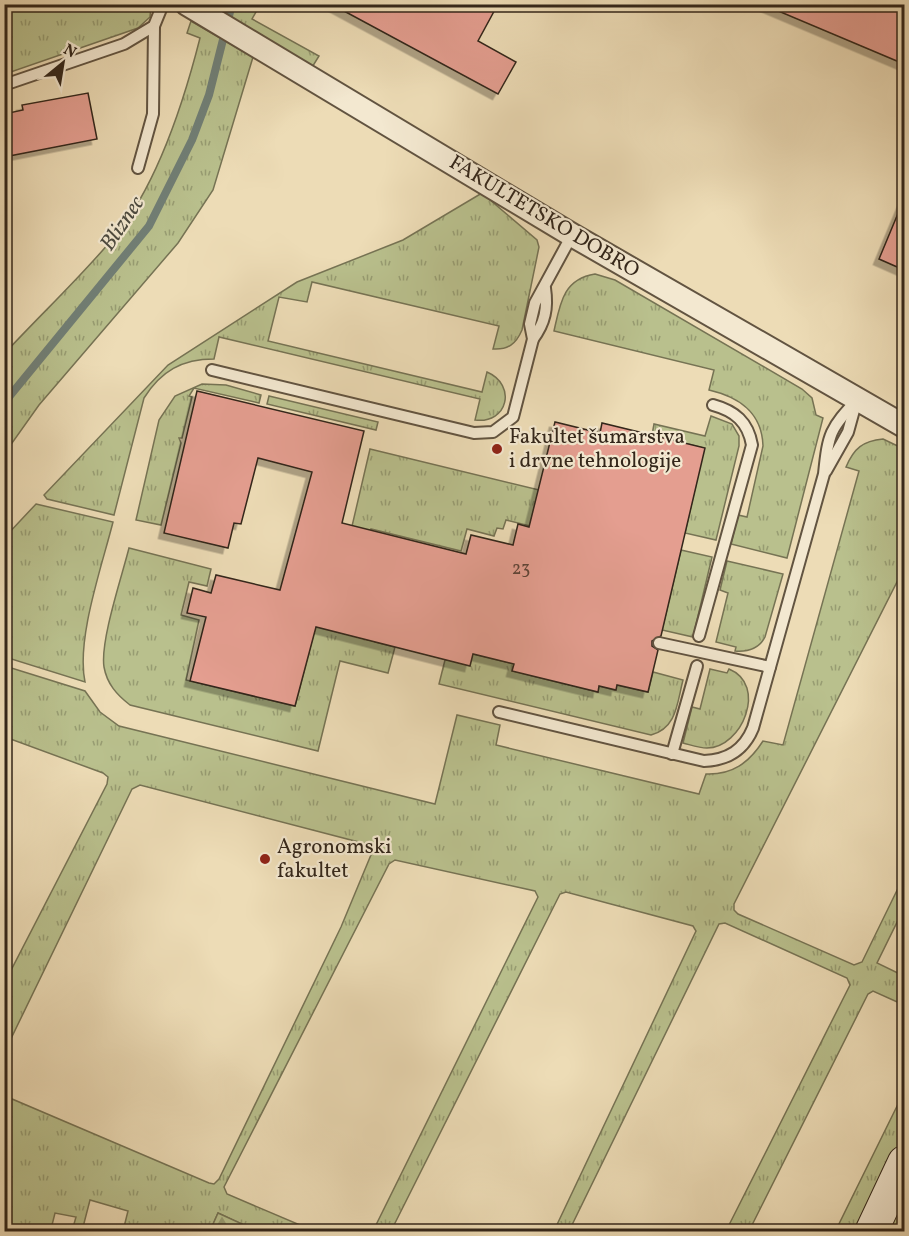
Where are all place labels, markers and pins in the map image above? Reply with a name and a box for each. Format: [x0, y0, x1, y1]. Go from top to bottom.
place label: Fakultet šumarstva i drvne tehnologije [509, 423, 685, 476]
marker: Fakultet šumarstva i drvne tehnologije [490, 442, 504, 456]
place label: Agronomski fakultet [277, 833, 392, 886]
marker: Agronomski fakultet [258, 852, 272, 866]

